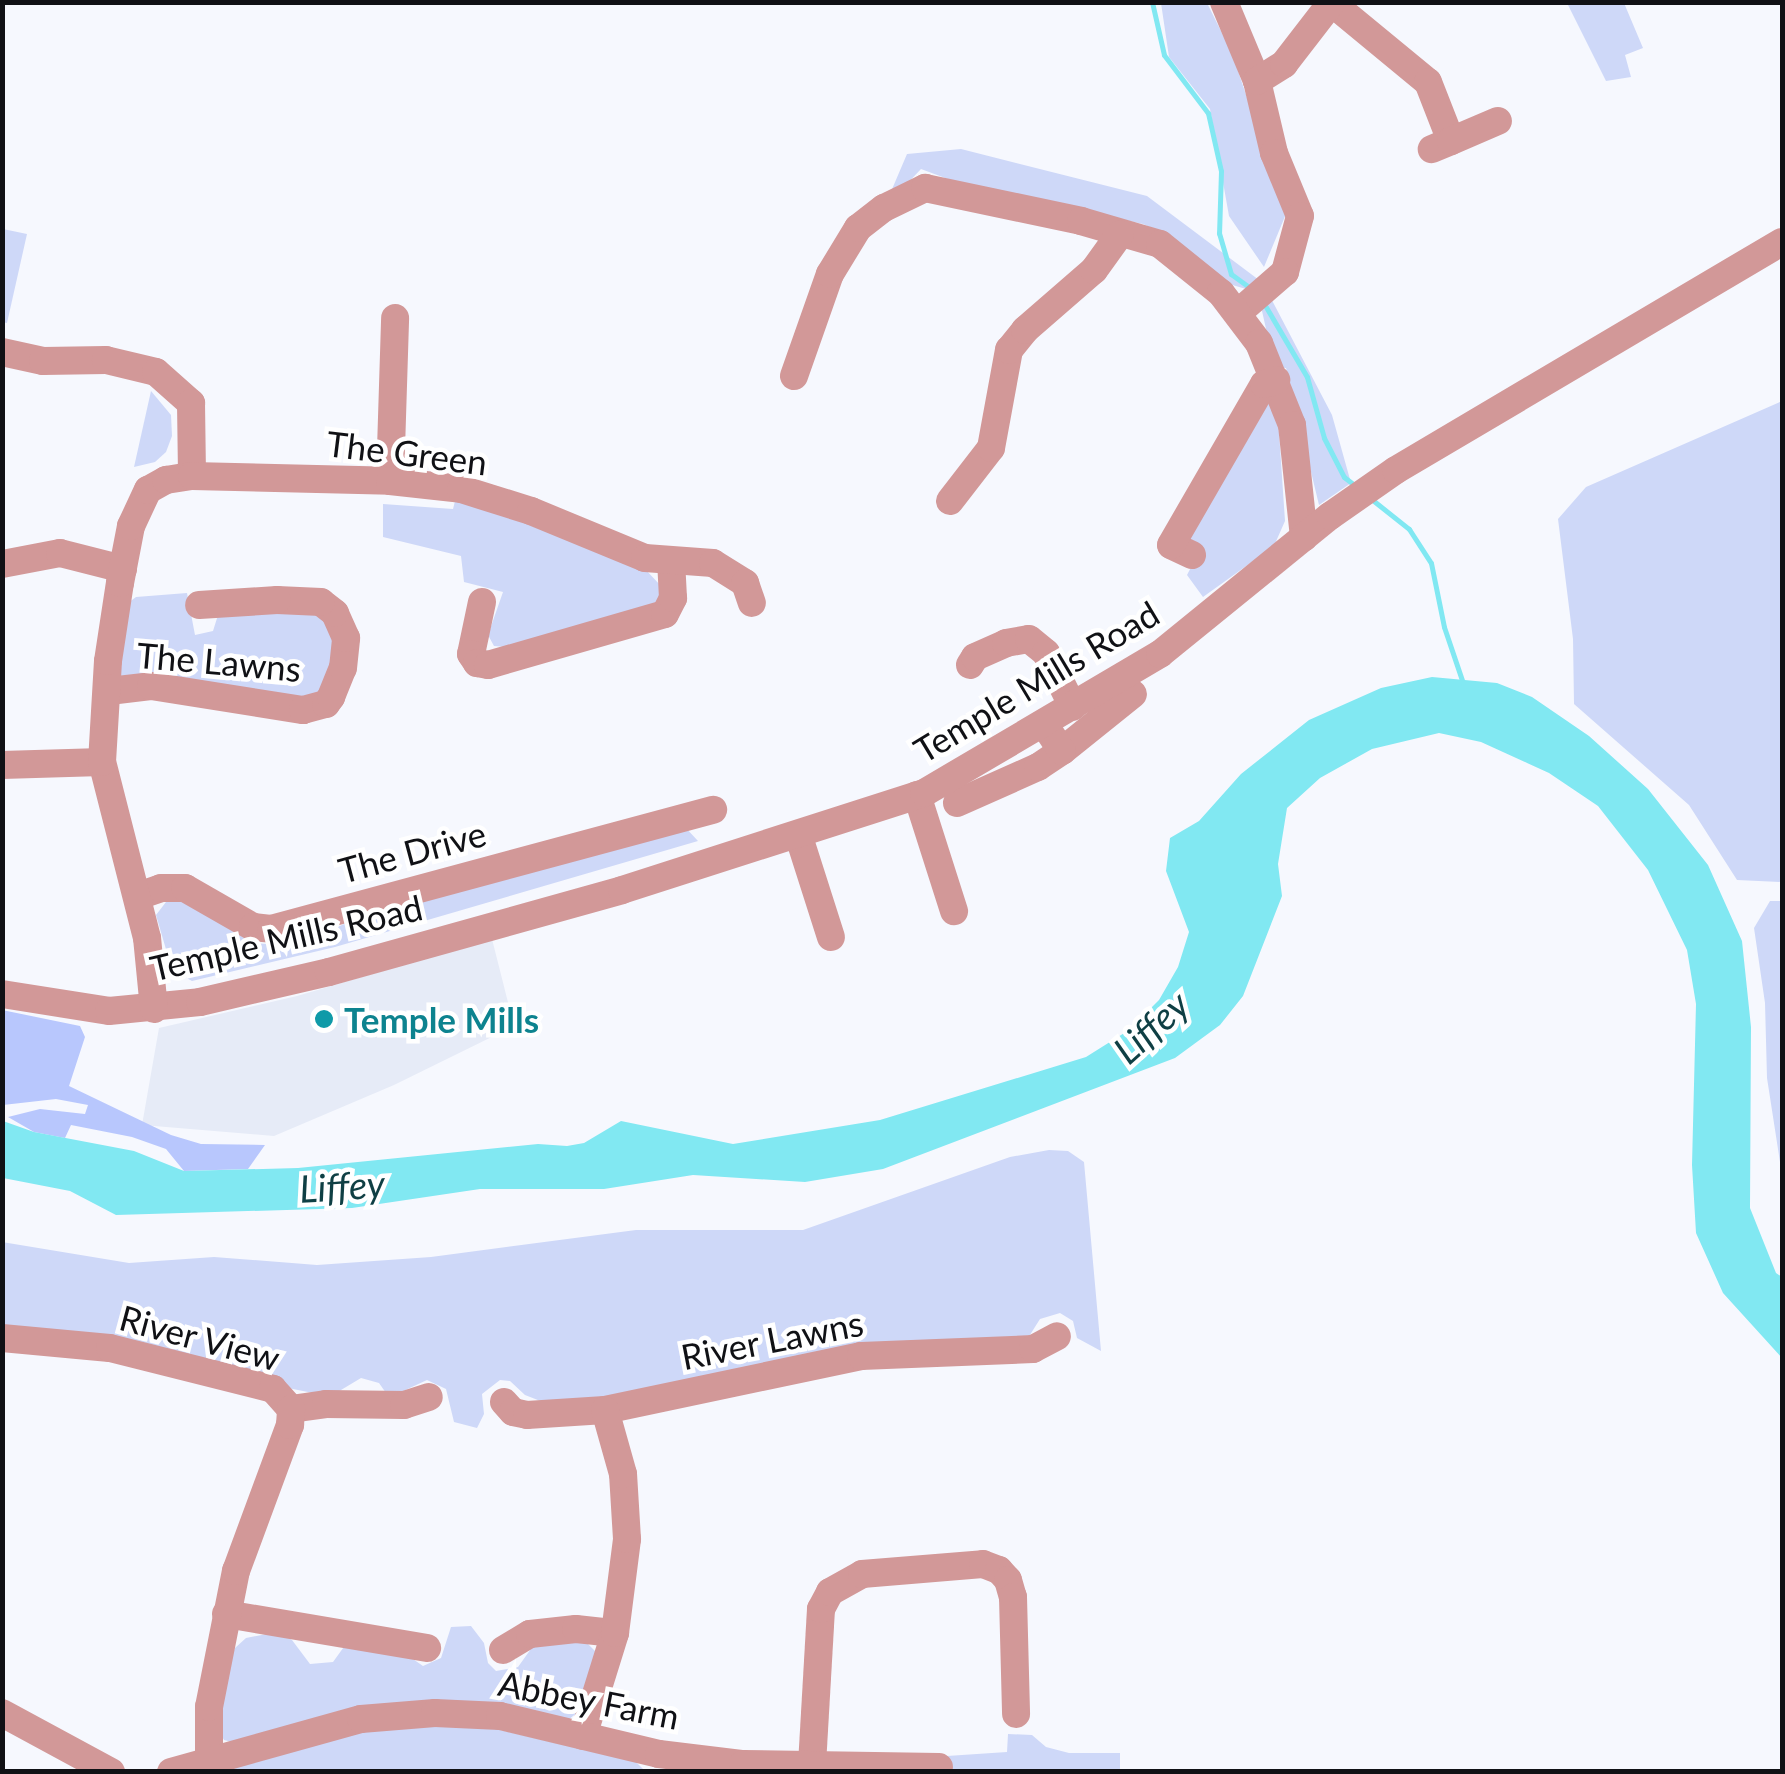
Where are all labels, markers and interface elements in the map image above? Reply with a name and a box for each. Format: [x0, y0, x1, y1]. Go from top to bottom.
street label: The Green [324, 421, 490, 483]
street label: Temple Mills Road [906, 591, 1166, 771]
street label: The Lawns [135, 633, 303, 689]
street label: The Drive [334, 811, 490, 891]
street label: Temple Mills Road [146, 885, 426, 989]
water label: Liffey [1104, 981, 1198, 1073]
place label: Temple Mills [344, 998, 539, 1040]
marker: Temple Mills [313, 1008, 335, 1030]
water label: Liffey [298, 1160, 386, 1212]
street label: River View [115, 1295, 285, 1379]
street label: River Lawns [677, 1301, 867, 1377]
street label: Abbey Farm [495, 1661, 683, 1737]

